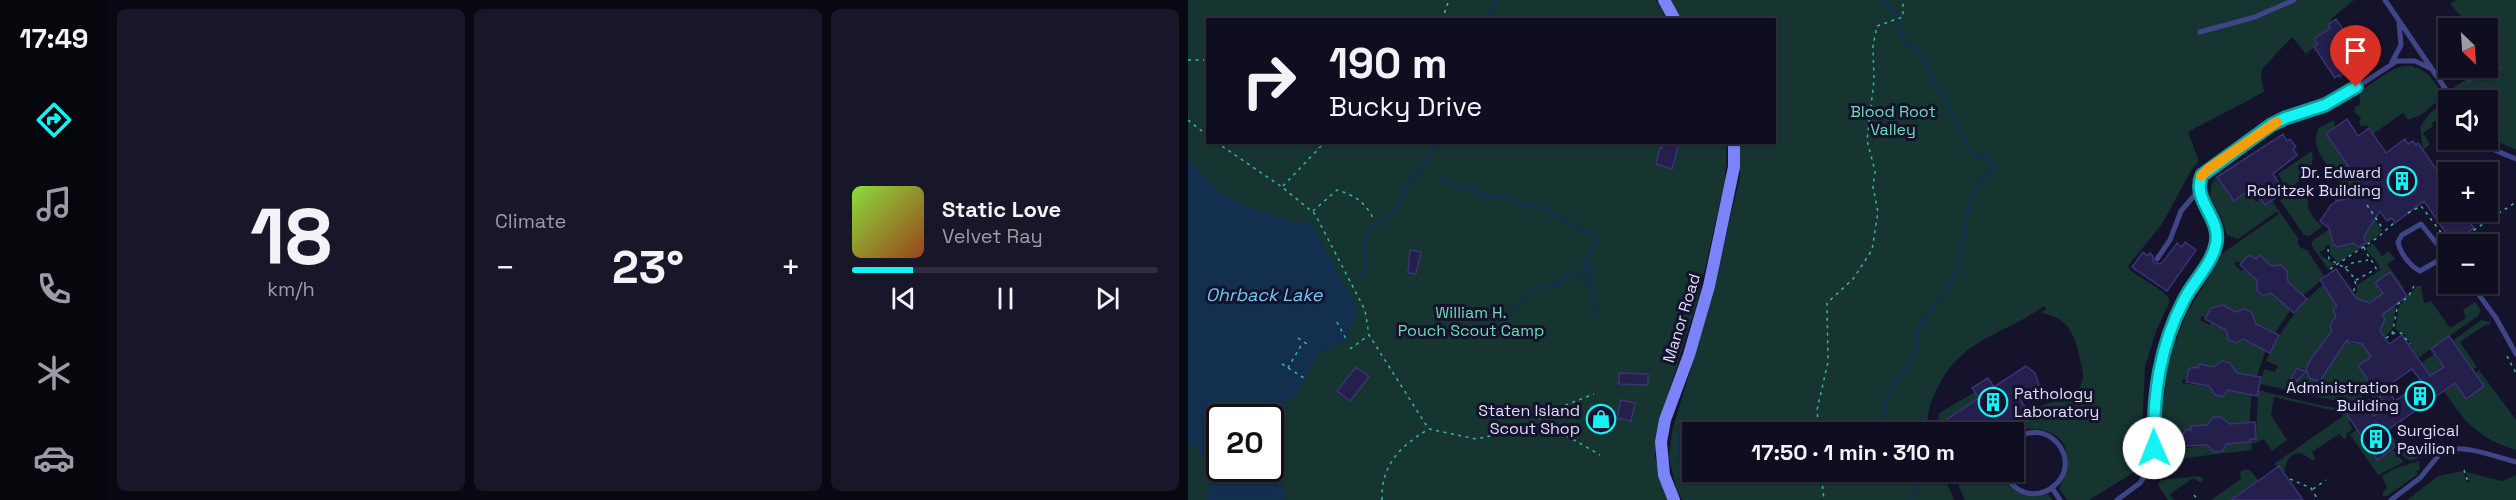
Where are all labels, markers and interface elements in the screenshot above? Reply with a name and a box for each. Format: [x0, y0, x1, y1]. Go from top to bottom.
north arrow [2438, 18, 2498, 78]
map controls [2438, 18, 2498, 294]
text: 17:49 [19, 21, 89, 56]
pin [2330, 25, 2381, 87]
icon: arrive [2339, 34, 2372, 67]
text: 190 m [1329, 37, 1448, 90]
icon: right [1230, 42, 1308, 120]
text: Bucky Drive [1329, 89, 1482, 124]
button: sound [2438, 90, 2498, 150]
icon: directions [33, 99, 75, 141]
park label: Blood Root Valley [1850, 101, 1936, 140]
place label: Dr. Edward Robitzek Building [2247, 162, 2381, 201]
button: + [2438, 162, 2498, 222]
building icon: Dr. Edward Robitzek Building [2386, 165, 2418, 197]
icon: music [33, 183, 75, 225]
text: 18 [250, 187, 332, 287]
text: Static Love [942, 195, 1061, 223]
text: Climate [495, 208, 566, 234]
text: Velvet Ray [942, 223, 1043, 249]
button: − [2438, 234, 2498, 294]
text: 23° [612, 239, 684, 296]
text: − [495, 247, 515, 289]
text: + [781, 247, 801, 289]
icon: phone [33, 268, 75, 310]
street label: Manor Road [1658, 271, 1705, 365]
text: km/h [267, 276, 315, 302]
icon: previous [887, 282, 920, 315]
icon: pause [989, 282, 1022, 315]
icon: next [1091, 282, 1124, 315]
water label: Ohrback Lake [1206, 283, 1324, 306]
park label: William H. Pouch Scout Camp [1398, 302, 1544, 341]
icon: climate [33, 352, 75, 394]
place label: Administration Building [2286, 377, 2399, 416]
building icon: Administration Building [2404, 380, 2436, 412]
place label: Pathology Laboratory [2014, 383, 2099, 422]
building icon: Pathology Laboratory [1977, 386, 2009, 418]
place label: Staten Island Scout Shop [1478, 400, 1580, 439]
shop icon: Staten Island Scout Shop [1585, 403, 1617, 435]
speed limit sign: 20 [1206, 404, 1284, 482]
position arrow [2122, 416, 2186, 480]
place label: Surgical Pavilion [2397, 420, 2459, 459]
building icon: Surgical Pavilion [2360, 423, 2392, 455]
icon: car [33, 437, 75, 479]
text: 17:50 · 1 min · 310 m [1751, 438, 1955, 466]

